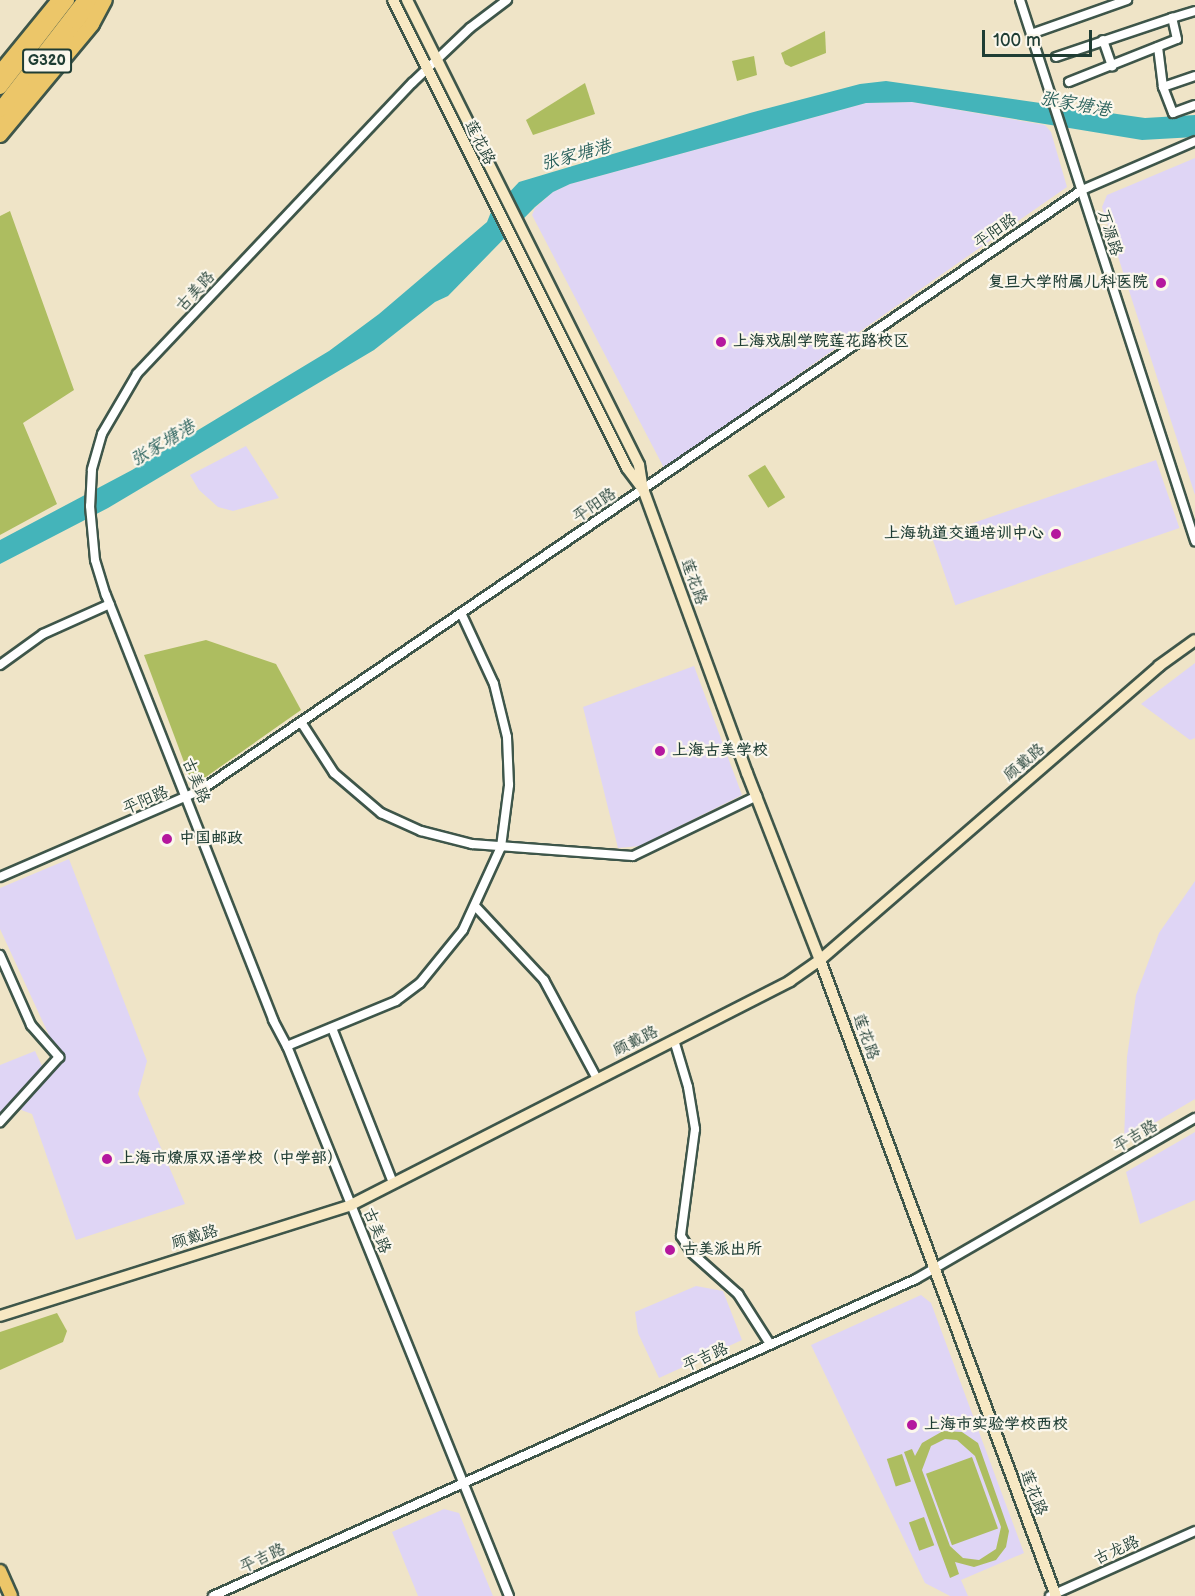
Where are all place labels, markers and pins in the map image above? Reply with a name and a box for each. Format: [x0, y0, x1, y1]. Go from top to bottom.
place label: 复旦大学附属儿科医院 [988, 273, 1148, 293]
marker: 复旦大学附属儿科医院 [1152, 274, 1170, 292]
place label: 上海戏剧学院莲花路校区 [733, 332, 909, 352]
marker: 上海戏剧学院莲花路校区 [714, 335, 728, 349]
place label: 上海轨道交通培训中心 [884, 524, 1044, 544]
marker: 上海轨道交通培训中心 [1049, 527, 1063, 541]
place label: 上海古美学校 [672, 741, 768, 761]
marker: 上海古美学校 [653, 744, 667, 758]
place label: 中国邮政 [179, 829, 243, 849]
marker: 中国邮政 [160, 832, 174, 846]
place label: 上海市燎原双语学校（中学部） [119, 1149, 343, 1169]
marker: 上海市燎原双语学校（中学部） [100, 1152, 114, 1166]
place label: 古美派出所 [682, 1240, 762, 1260]
marker: 古美派出所 [663, 1243, 677, 1257]
place label: 上海市实验学校西校 [924, 1415, 1068, 1435]
marker: 上海市实验学校西校 [905, 1418, 919, 1432]

